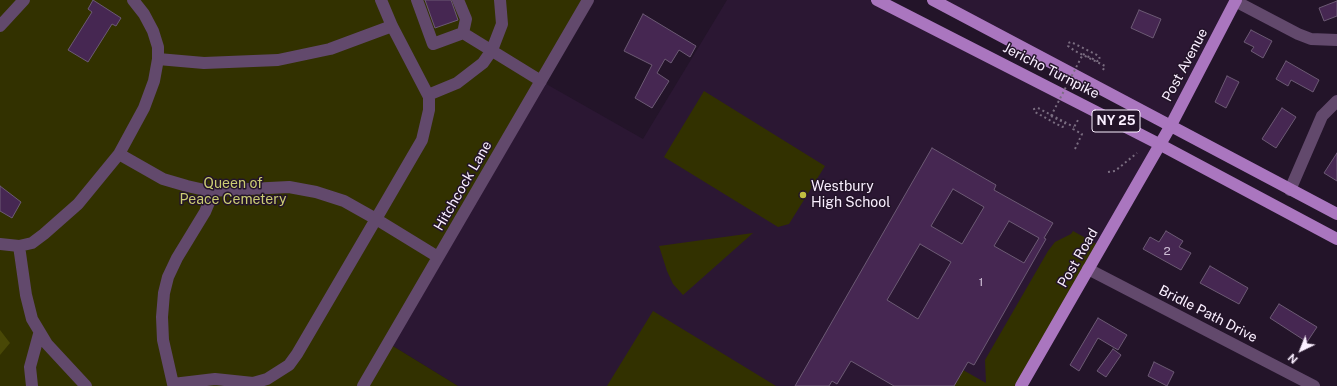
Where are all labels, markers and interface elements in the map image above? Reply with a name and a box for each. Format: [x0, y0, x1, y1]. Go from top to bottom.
street label: Post Avenue [1159, 26, 1211, 104]
street label: Jericho Turnpike [1000, 39, 1102, 103]
road number: NY 25 [1092, 110, 1140, 132]
street label: Hitchcock Lane [431, 138, 495, 234]
park label: Queen of Peace Cemetery [180, 176, 286, 208]
place label: Westbury High School [811, 179, 890, 212]
marker: Westbury High School [798, 190, 808, 200]
street label: Post Road [1054, 225, 1102, 291]
house number: 2 [1163, 244, 1171, 258]
house number: 1 [979, 275, 983, 289]
street label: Bridle Path Drive [1156, 282, 1260, 346]
north arrow [1281, 330, 1321, 370]
text: N [1286, 351, 1300, 366]

